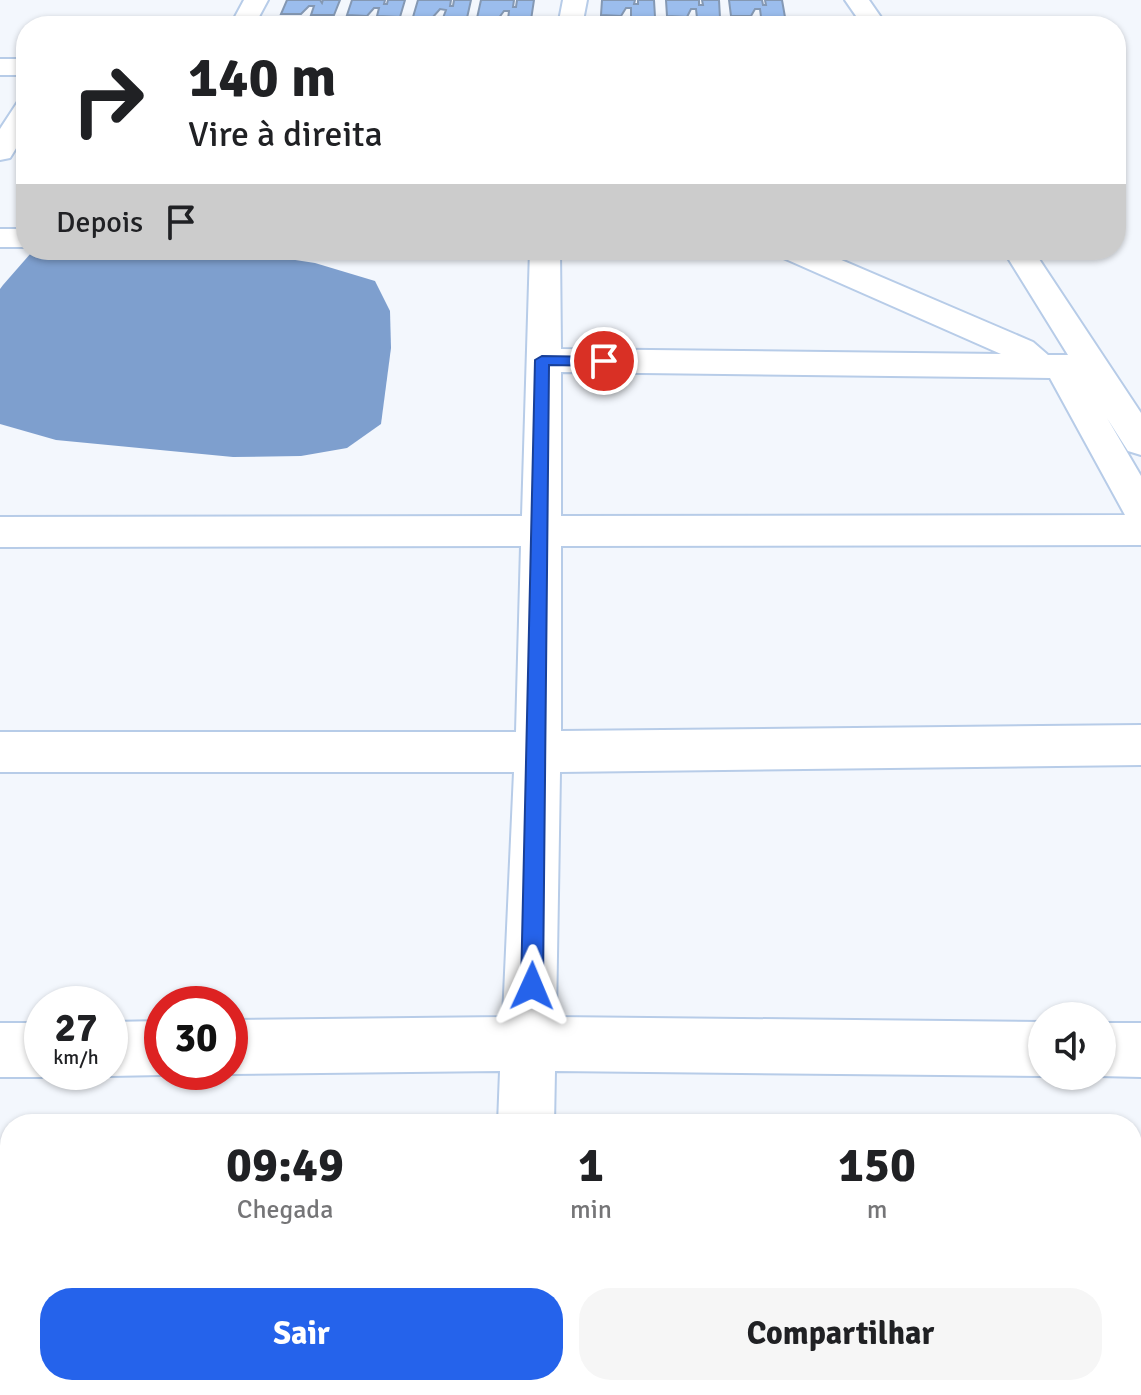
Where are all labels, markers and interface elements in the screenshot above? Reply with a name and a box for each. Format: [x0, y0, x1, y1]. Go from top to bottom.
text: 140 m [188, 43, 336, 112]
icon: right [56, 48, 160, 152]
text: Vire à direita [188, 112, 383, 157]
icon: arrive [159, 200, 203, 244]
text: Depois [56, 204, 143, 241]
pin [570, 327, 638, 395]
icon: arrive [582, 339, 626, 383]
position arrow [490, 944, 574, 1028]
speed limit sign: 30 [144, 986, 248, 1090]
map controls [1028, 1002, 1116, 1090]
button: sound [1028, 1002, 1116, 1090]
text: 27 [54, 1003, 98, 1053]
text: km/h [53, 1045, 99, 1070]
text: 09:49 [226, 1136, 344, 1195]
text: 1 [578, 1136, 604, 1195]
text: 150 [838, 1136, 916, 1195]
text: Chegada [237, 1194, 333, 1226]
text: min [570, 1194, 612, 1226]
text: m [867, 1194, 887, 1226]
button: Sair [40, 1288, 563, 1380]
button: Compartilhar [579, 1288, 1102, 1380]

